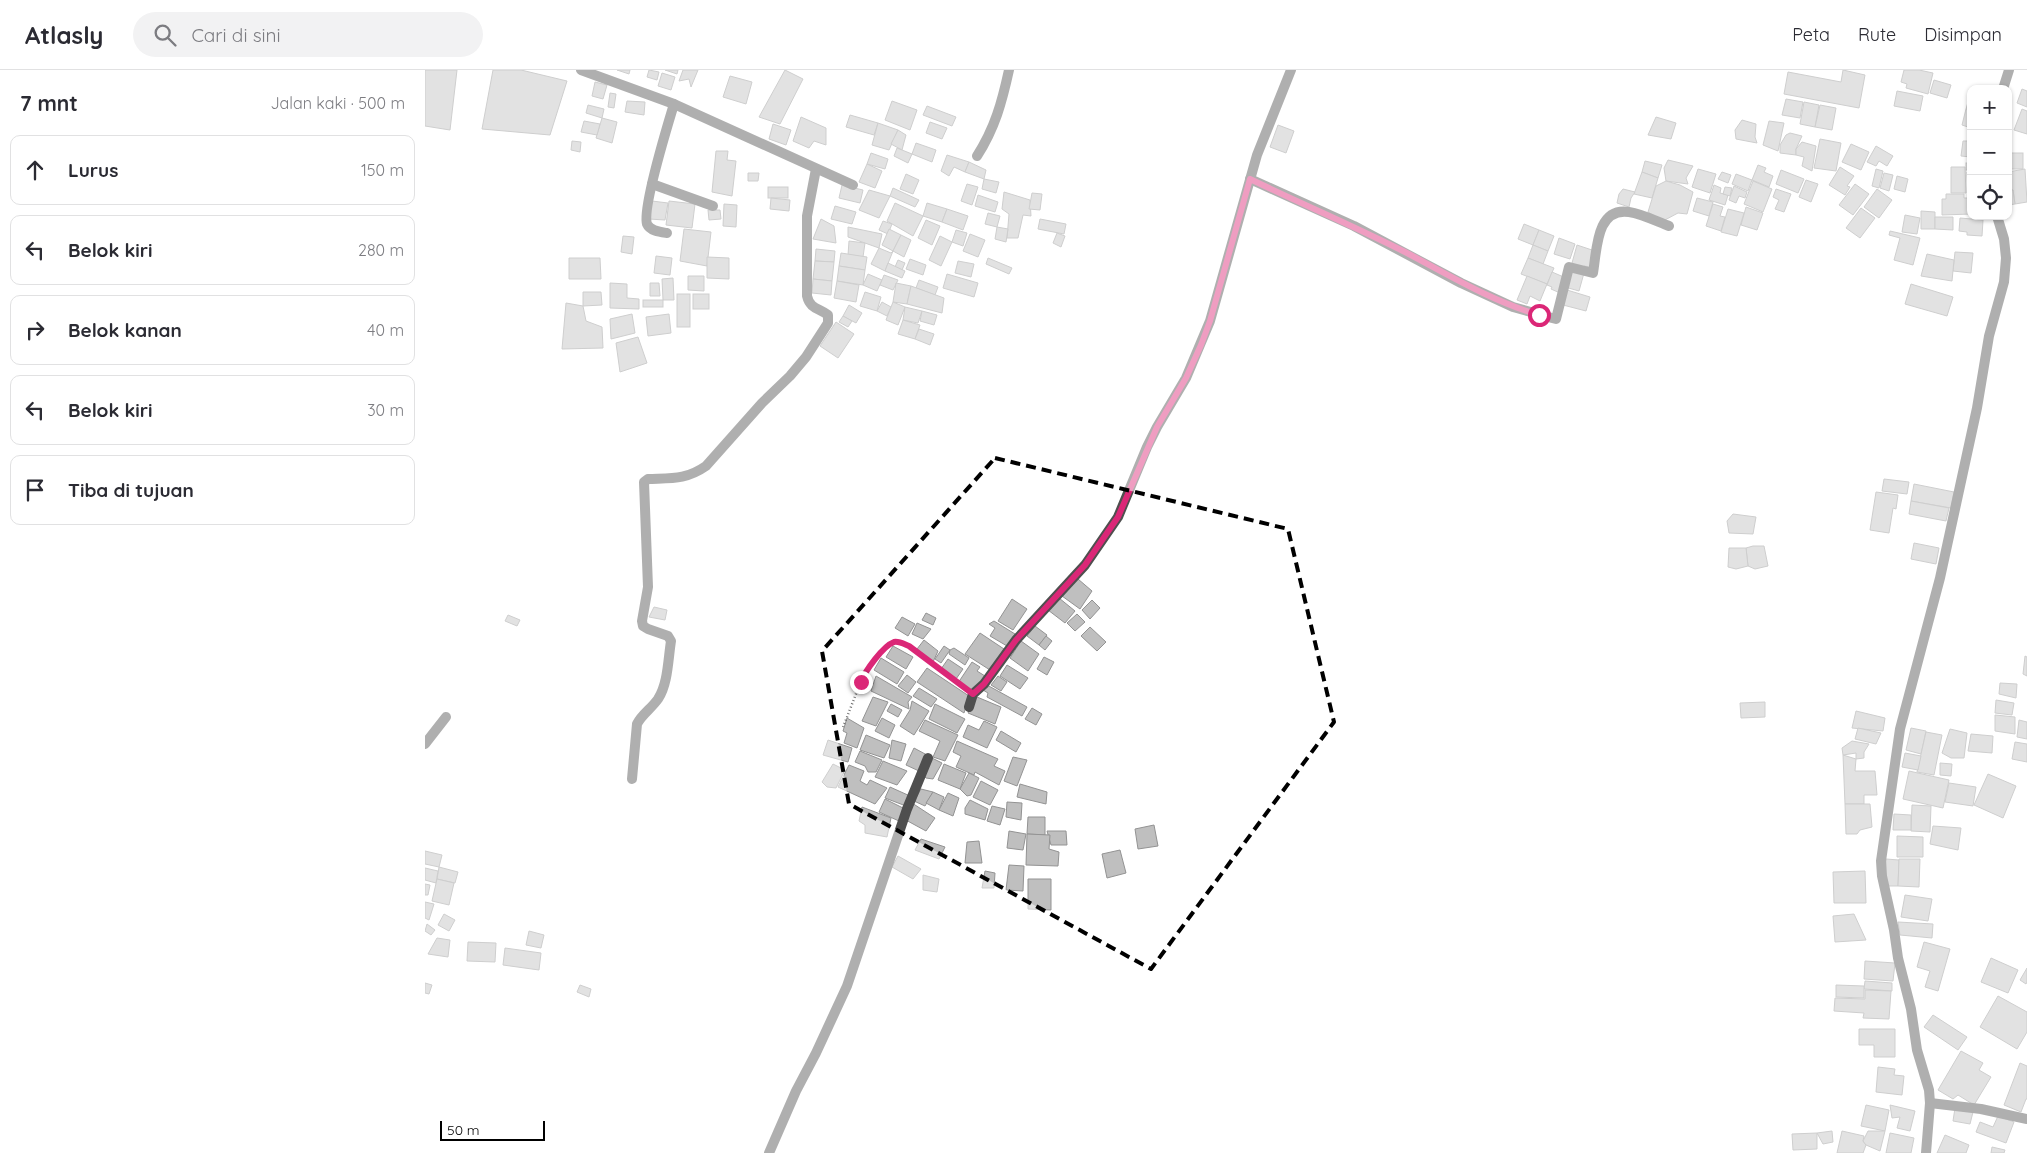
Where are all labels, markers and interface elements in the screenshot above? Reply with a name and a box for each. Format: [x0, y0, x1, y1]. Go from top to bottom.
search box [133, 12, 483, 57]
text: Atlasly [25, 20, 103, 50]
icon: search [151, 21, 179, 49]
text: Cari di sini [191, 23, 281, 47]
text: Peta [1792, 23, 1830, 46]
text: Rute [1858, 23, 1896, 46]
text: Disimpan [1924, 23, 2002, 46]
map controls [1967, 85, 2012, 220]
button: + [1967, 85, 2012, 130]
text: 7 mnt [20, 90, 78, 116]
text: Jalan kaki · 500 m [270, 93, 405, 113]
button: − [1967, 130, 2012, 175]
icon: ahead [21, 156, 49, 184]
text: Lurus [68, 158, 118, 182]
text: 150 m [361, 160, 404, 180]
button: locate [1967, 175, 2012, 220]
icon: left [21, 236, 49, 264]
text: Belok kiri [68, 238, 153, 262]
text: 280 m [358, 240, 404, 260]
route start [1528, 304, 1551, 327]
icon: right [21, 316, 49, 344]
text: Belok kanan [68, 318, 182, 342]
text: 40 m [367, 320, 404, 340]
icon: left [21, 396, 49, 424]
text: Belok kiri [68, 398, 153, 422]
text: 30 m [367, 400, 404, 420]
icon: arrive [21, 476, 49, 504]
text: Tiba di tujuan [68, 478, 194, 502]
route end [850, 671, 873, 694]
scale bar [440, 1118, 545, 1141]
text: 50 m [447, 1121, 480, 1139]

